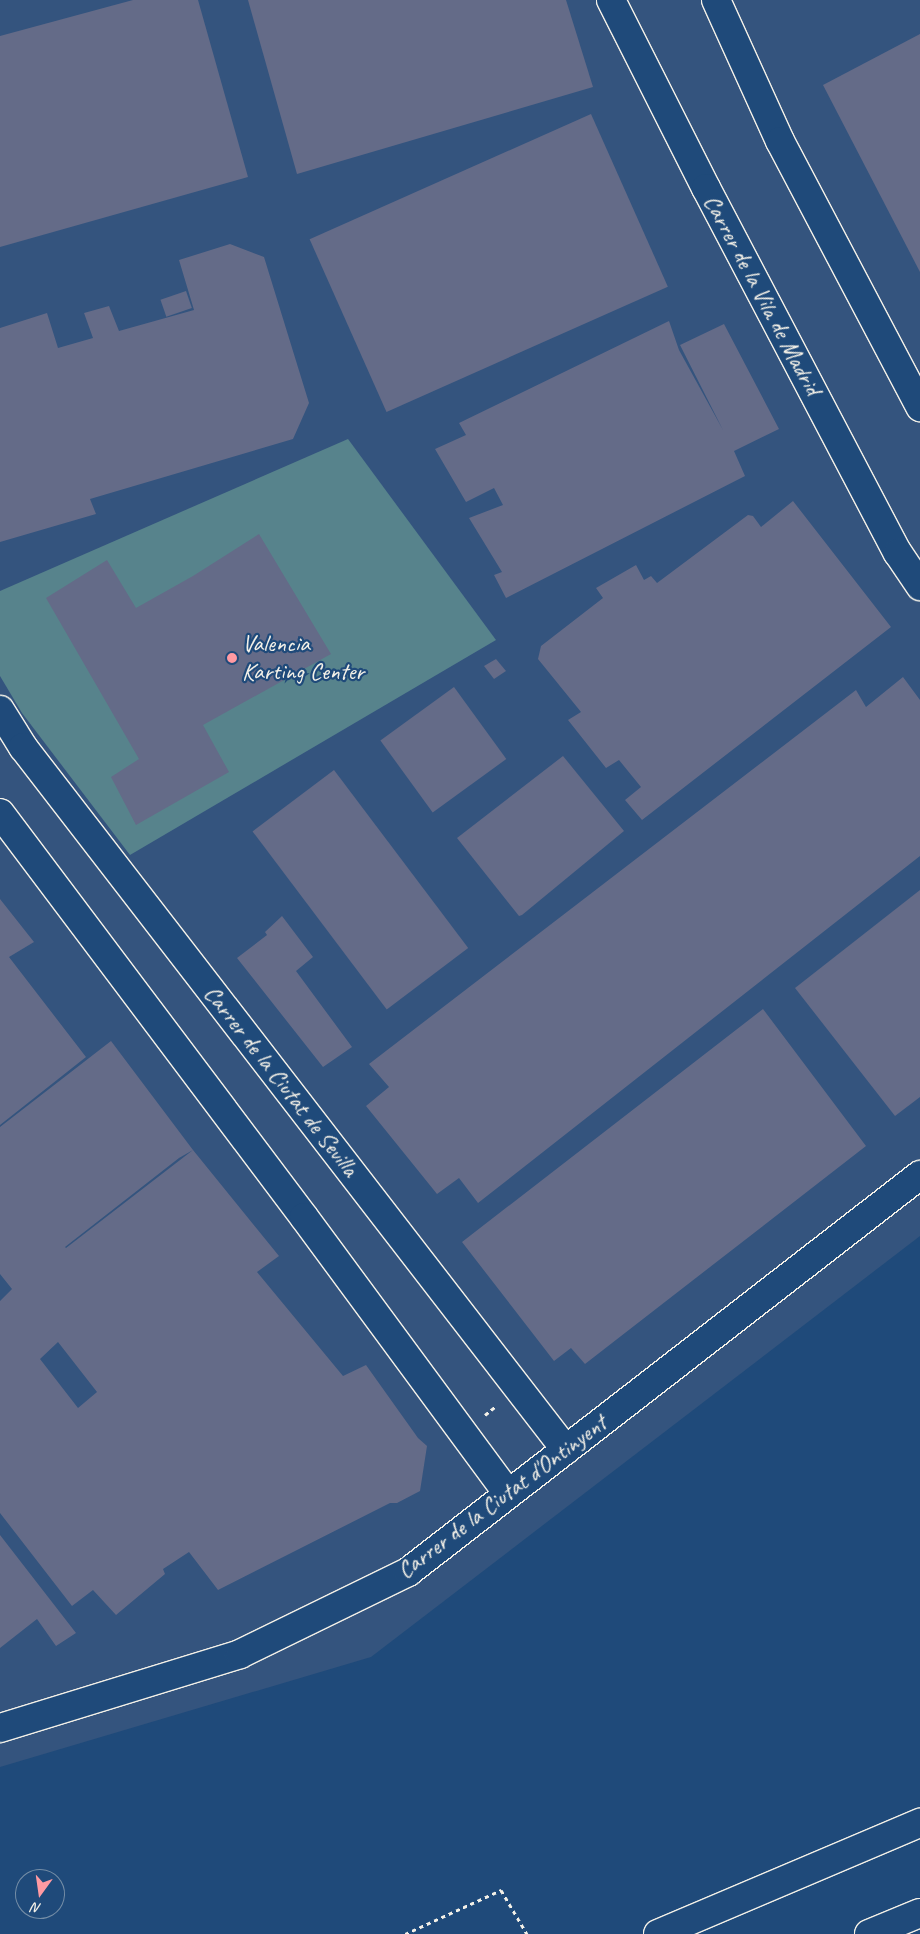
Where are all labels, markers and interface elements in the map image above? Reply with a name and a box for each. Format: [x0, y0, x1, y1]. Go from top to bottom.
street label: Carrer de la Vila de Madrid [697, 190, 827, 400]
place label: Valencia Karting Center [242, 630, 364, 686]
marker: Valencia Karting Center [226, 652, 238, 664]
street label: Carrer de la Ciutat de Sevilla [198, 980, 364, 1182]
street label: Carrer de la Ciutat d'Ontinyent [392, 1409, 612, 1585]
north arrow [15, 1869, 65, 1919]
text: N [30, 1899, 43, 1917]

